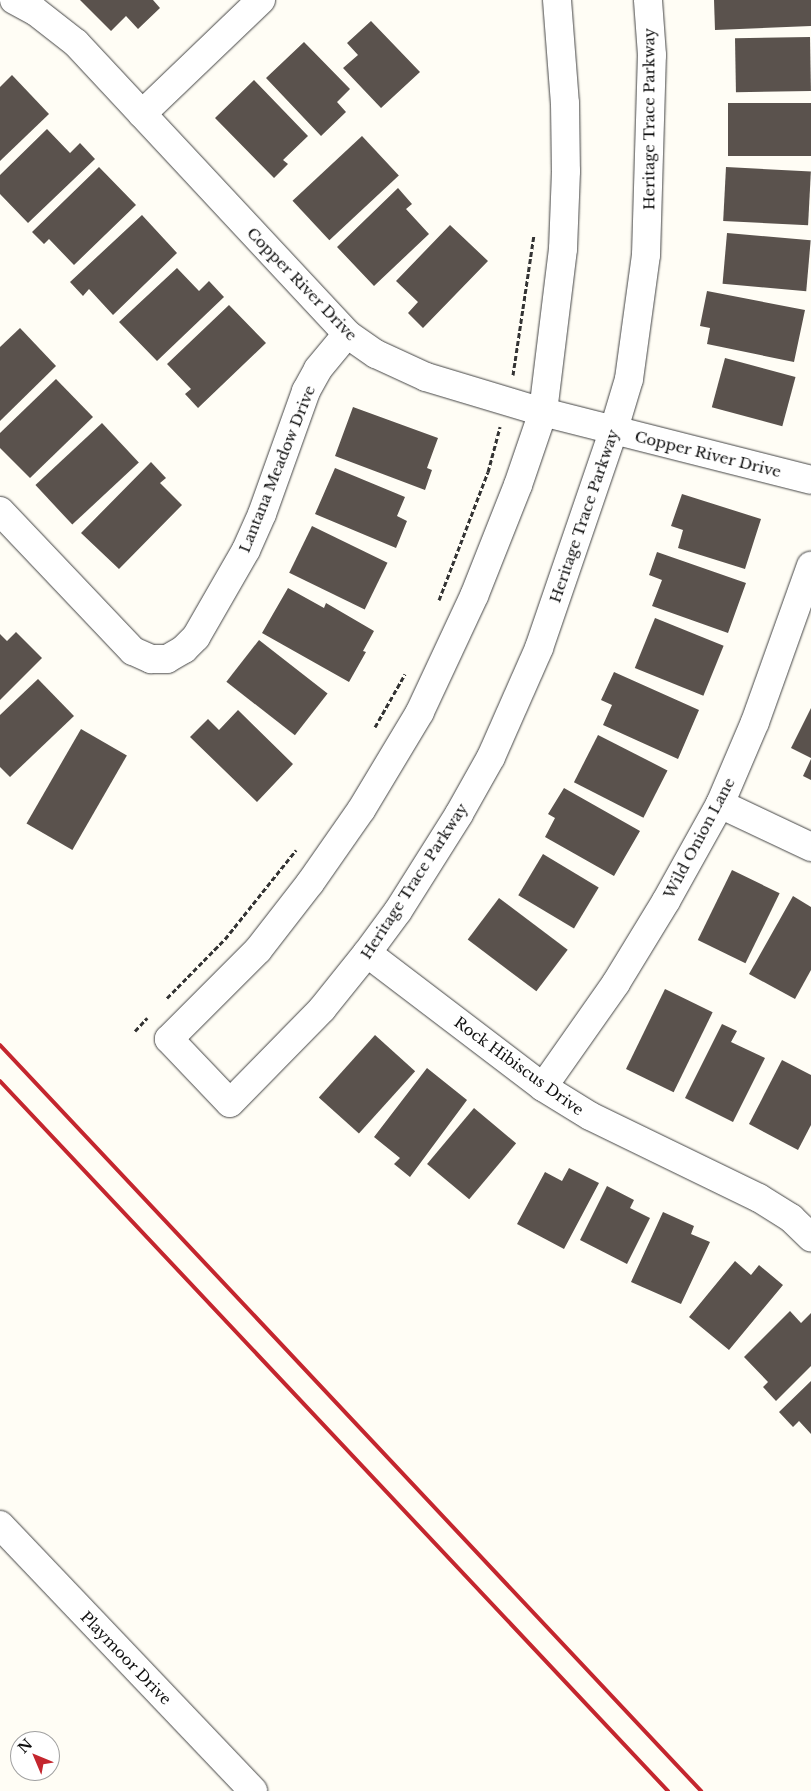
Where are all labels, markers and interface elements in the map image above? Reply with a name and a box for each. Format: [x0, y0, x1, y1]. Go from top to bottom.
street label: Heritage Trace Parkway [640, 28, 658, 210]
street label: Copper River Drive [243, 223, 361, 345]
street label: Lantana Meadow Drive [235, 383, 319, 555]
street label: Heritage Trace Parkway [546, 427, 622, 605]
street label: Copper River Drive [633, 427, 783, 481]
street label: Wild Onion Lane [660, 775, 738, 901]
street label: Heritage Trace Parkway [357, 800, 471, 962]
street label: Rock Hibiscus Drive [451, 1013, 587, 1119]
street label: Playmoor Drive [77, 1608, 175, 1708]
north arrow [10, 1731, 60, 1781]
text: N [14, 1735, 36, 1757]

